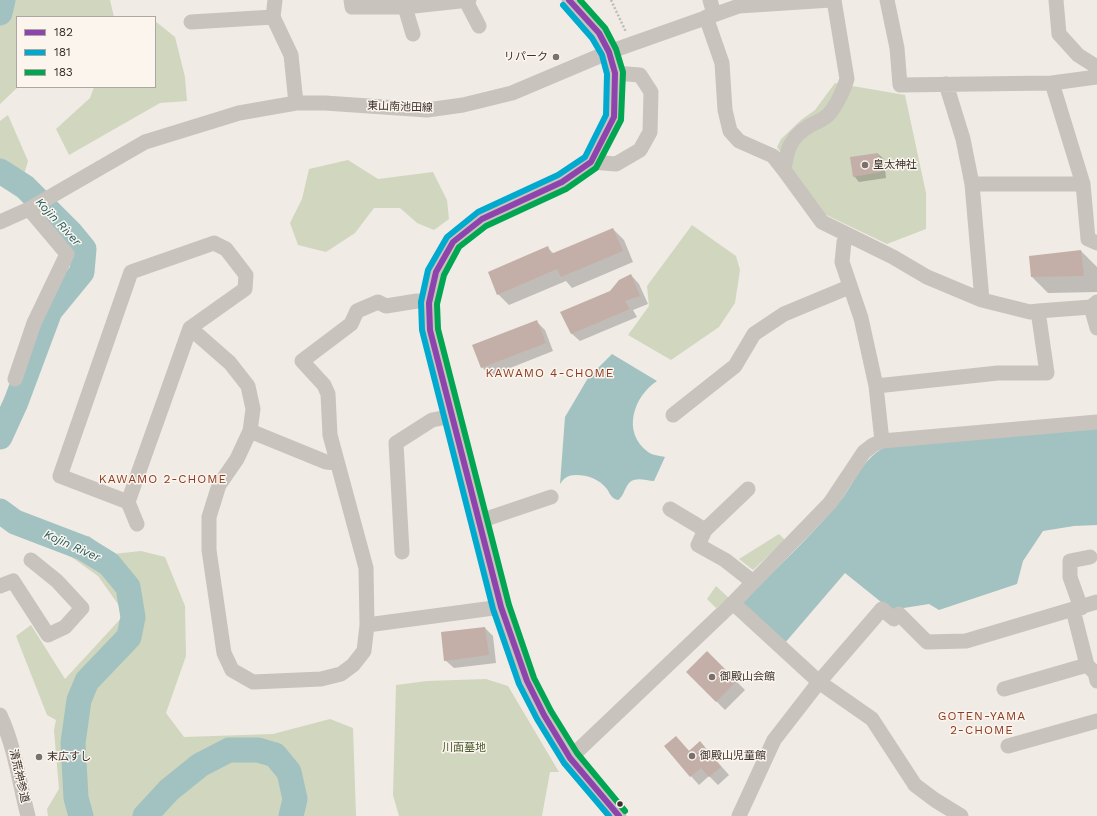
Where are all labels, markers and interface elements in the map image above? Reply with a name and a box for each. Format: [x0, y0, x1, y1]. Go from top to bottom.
legend [16, 16, 156, 88]
text: 182 [54, 25, 73, 39]
text: 181 [54, 45, 71, 59]
place label: リパーク [504, 50, 548, 64]
marker: リパーク [551, 52, 561, 62]
text: 183 [54, 65, 73, 79]
street label: 東山南池田線 [367, 99, 433, 115]
place label: 皇太神社 [873, 158, 917, 172]
marker: 皇太神社 [860, 160, 870, 170]
water label: Kojin River [32, 195, 84, 249]
district label: KAWAMO 4-CHOME [486, 366, 614, 380]
district label: KAWAMO 2-CHOME [99, 472, 227, 486]
water label: Kojin River [42, 527, 102, 565]
place label: 御殿山会館 [720, 670, 775, 684]
marker: 御殿山会館 [707, 672, 717, 682]
district label: GOTEN-YAMA 2-CHOME [938, 709, 1026, 737]
park label: 川面墓地 [442, 741, 486, 755]
street label: 清荒神参道 [6, 748, 32, 804]
place label: 御殿山児童館 [700, 749, 766, 763]
place label: 末広すし [47, 750, 91, 764]
marker: 御殿山児童館 [687, 751, 697, 761]
marker: 末広すし [34, 752, 44, 762]
unlabelled marker [615, 799, 625, 809]

